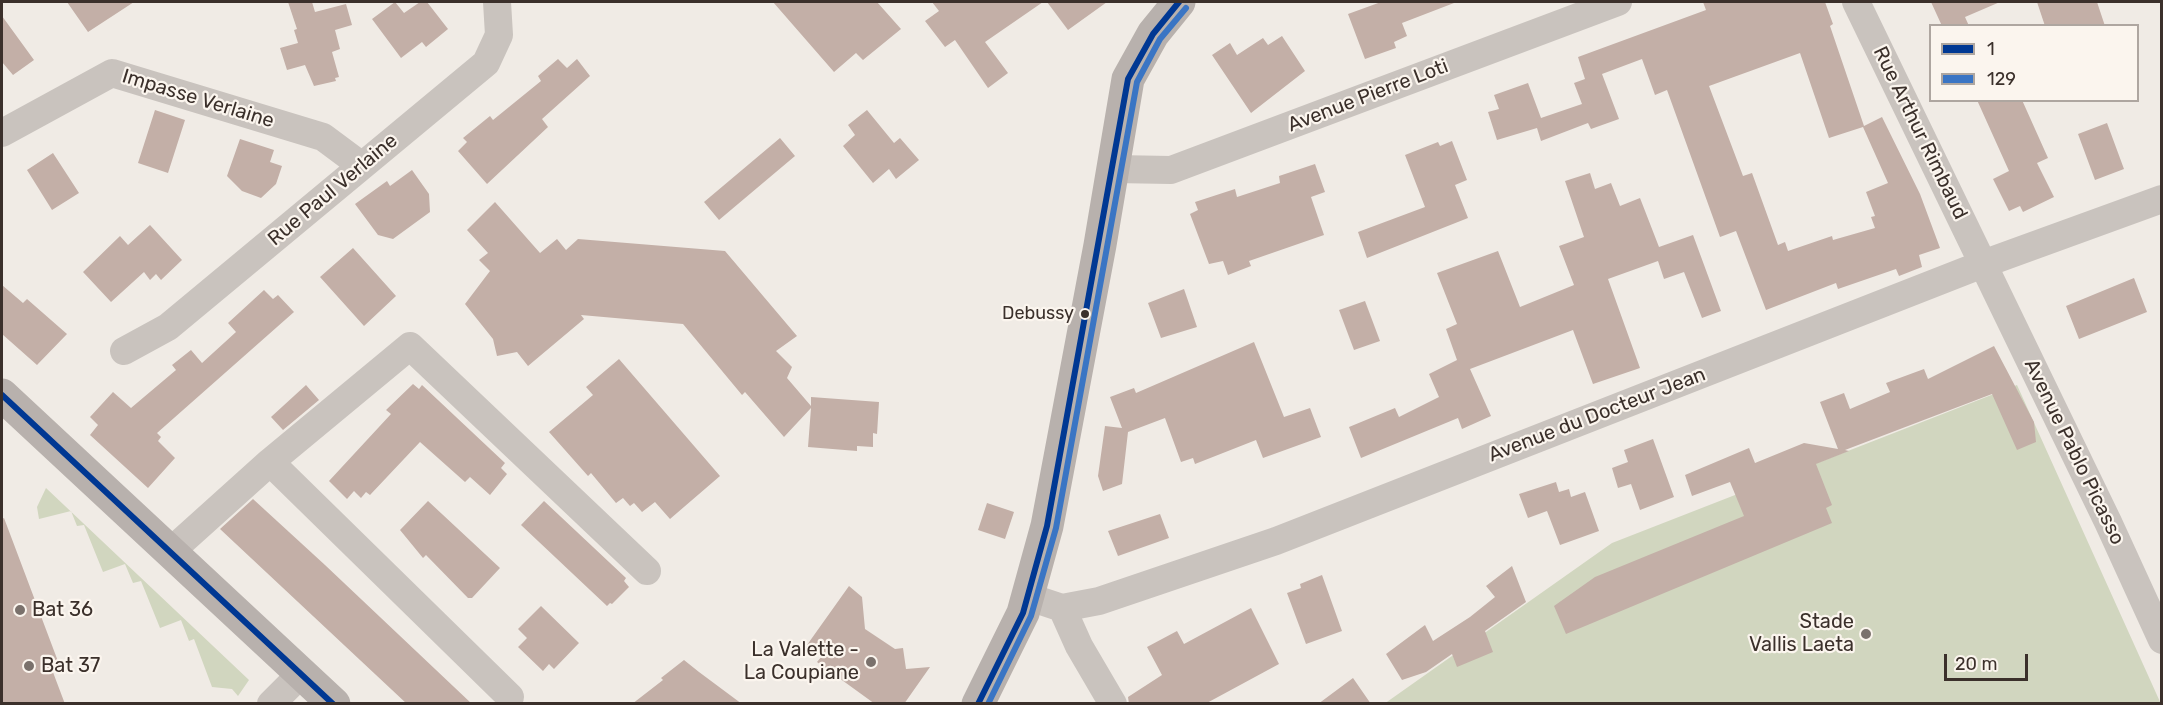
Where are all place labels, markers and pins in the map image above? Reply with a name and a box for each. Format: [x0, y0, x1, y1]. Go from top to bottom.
place label: Debussy [1002, 303, 1074, 325]
marker: Debussy [1079, 308, 1091, 320]
place label: Bat 36 [32, 598, 93, 622]
marker: Bat 36 [13, 603, 27, 617]
place label: Stade Vallis Laeta [1749, 610, 1854, 657]
marker: Stade Vallis Laeta [1859, 627, 1873, 641]
place label: La Valette - La Coupiane [744, 638, 859, 685]
place label: Bat 37 [41, 654, 100, 678]
marker: La Valette - La Coupiane [864, 655, 878, 669]
marker: Bat 37 [22, 659, 36, 673]

